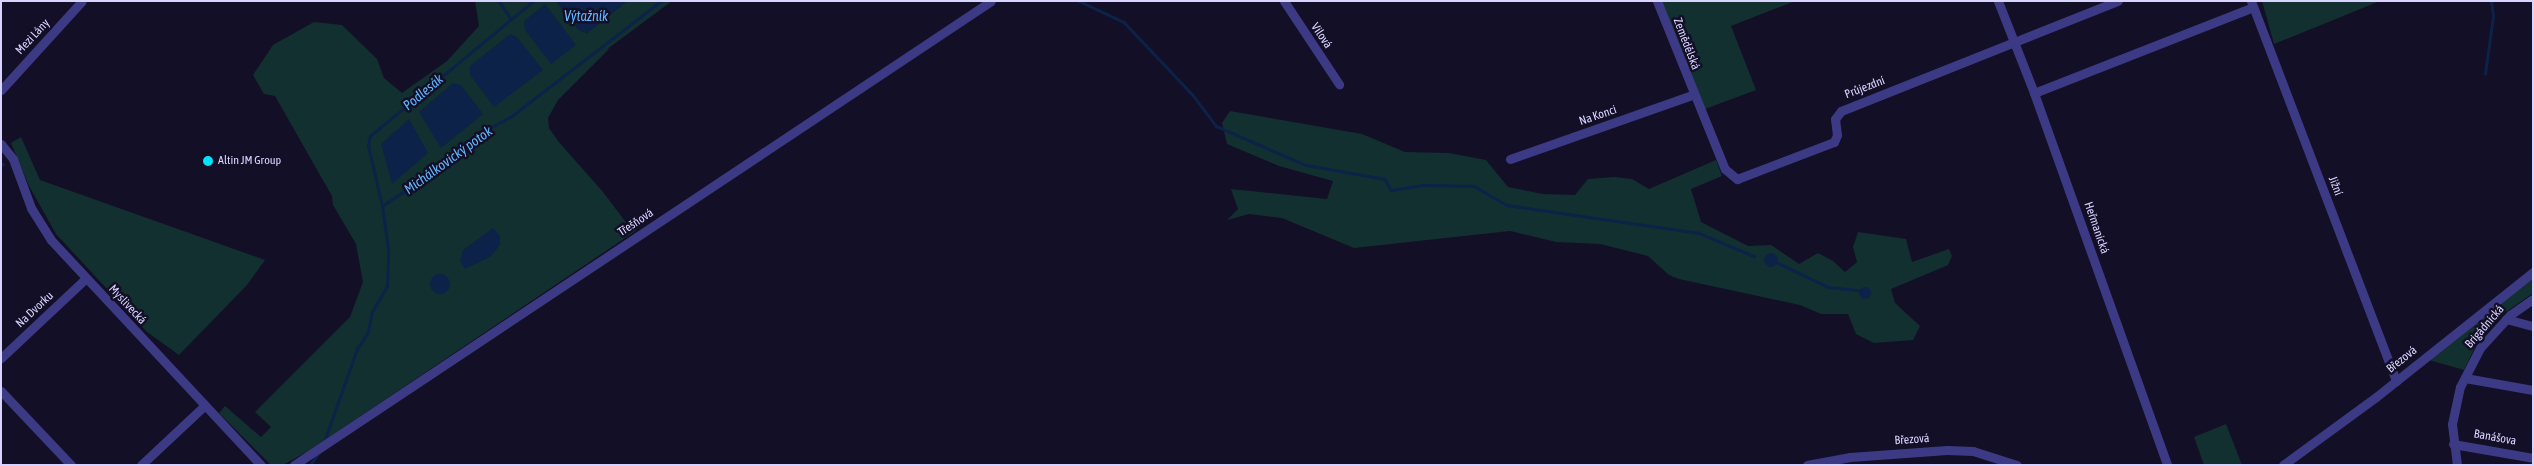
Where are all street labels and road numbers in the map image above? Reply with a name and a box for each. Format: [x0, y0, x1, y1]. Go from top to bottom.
street label: Mezi Lány [13, 16, 53, 58]
street label: Zemědělská [1670, 16, 1702, 72]
street label: Vilová [1307, 21, 1335, 51]
street label: Průjezdní [1843, 74, 1887, 102]
street label: Na Konci [1577, 103, 1619, 129]
street label: Jižní [2325, 174, 2345, 198]
street label: Heřmanická [2080, 200, 2112, 256]
street label: Třešňová [616, 206, 656, 240]
street label: Myslivecká [105, 282, 149, 328]
street label: Na Dvorku [13, 289, 57, 331]
street label: Brigádnická [2462, 303, 2508, 351]
street label: Březová [2384, 343, 2420, 377]
street label: Banášova [2473, 427, 2517, 449]
street label: Březová [1894, 432, 1930, 448]

